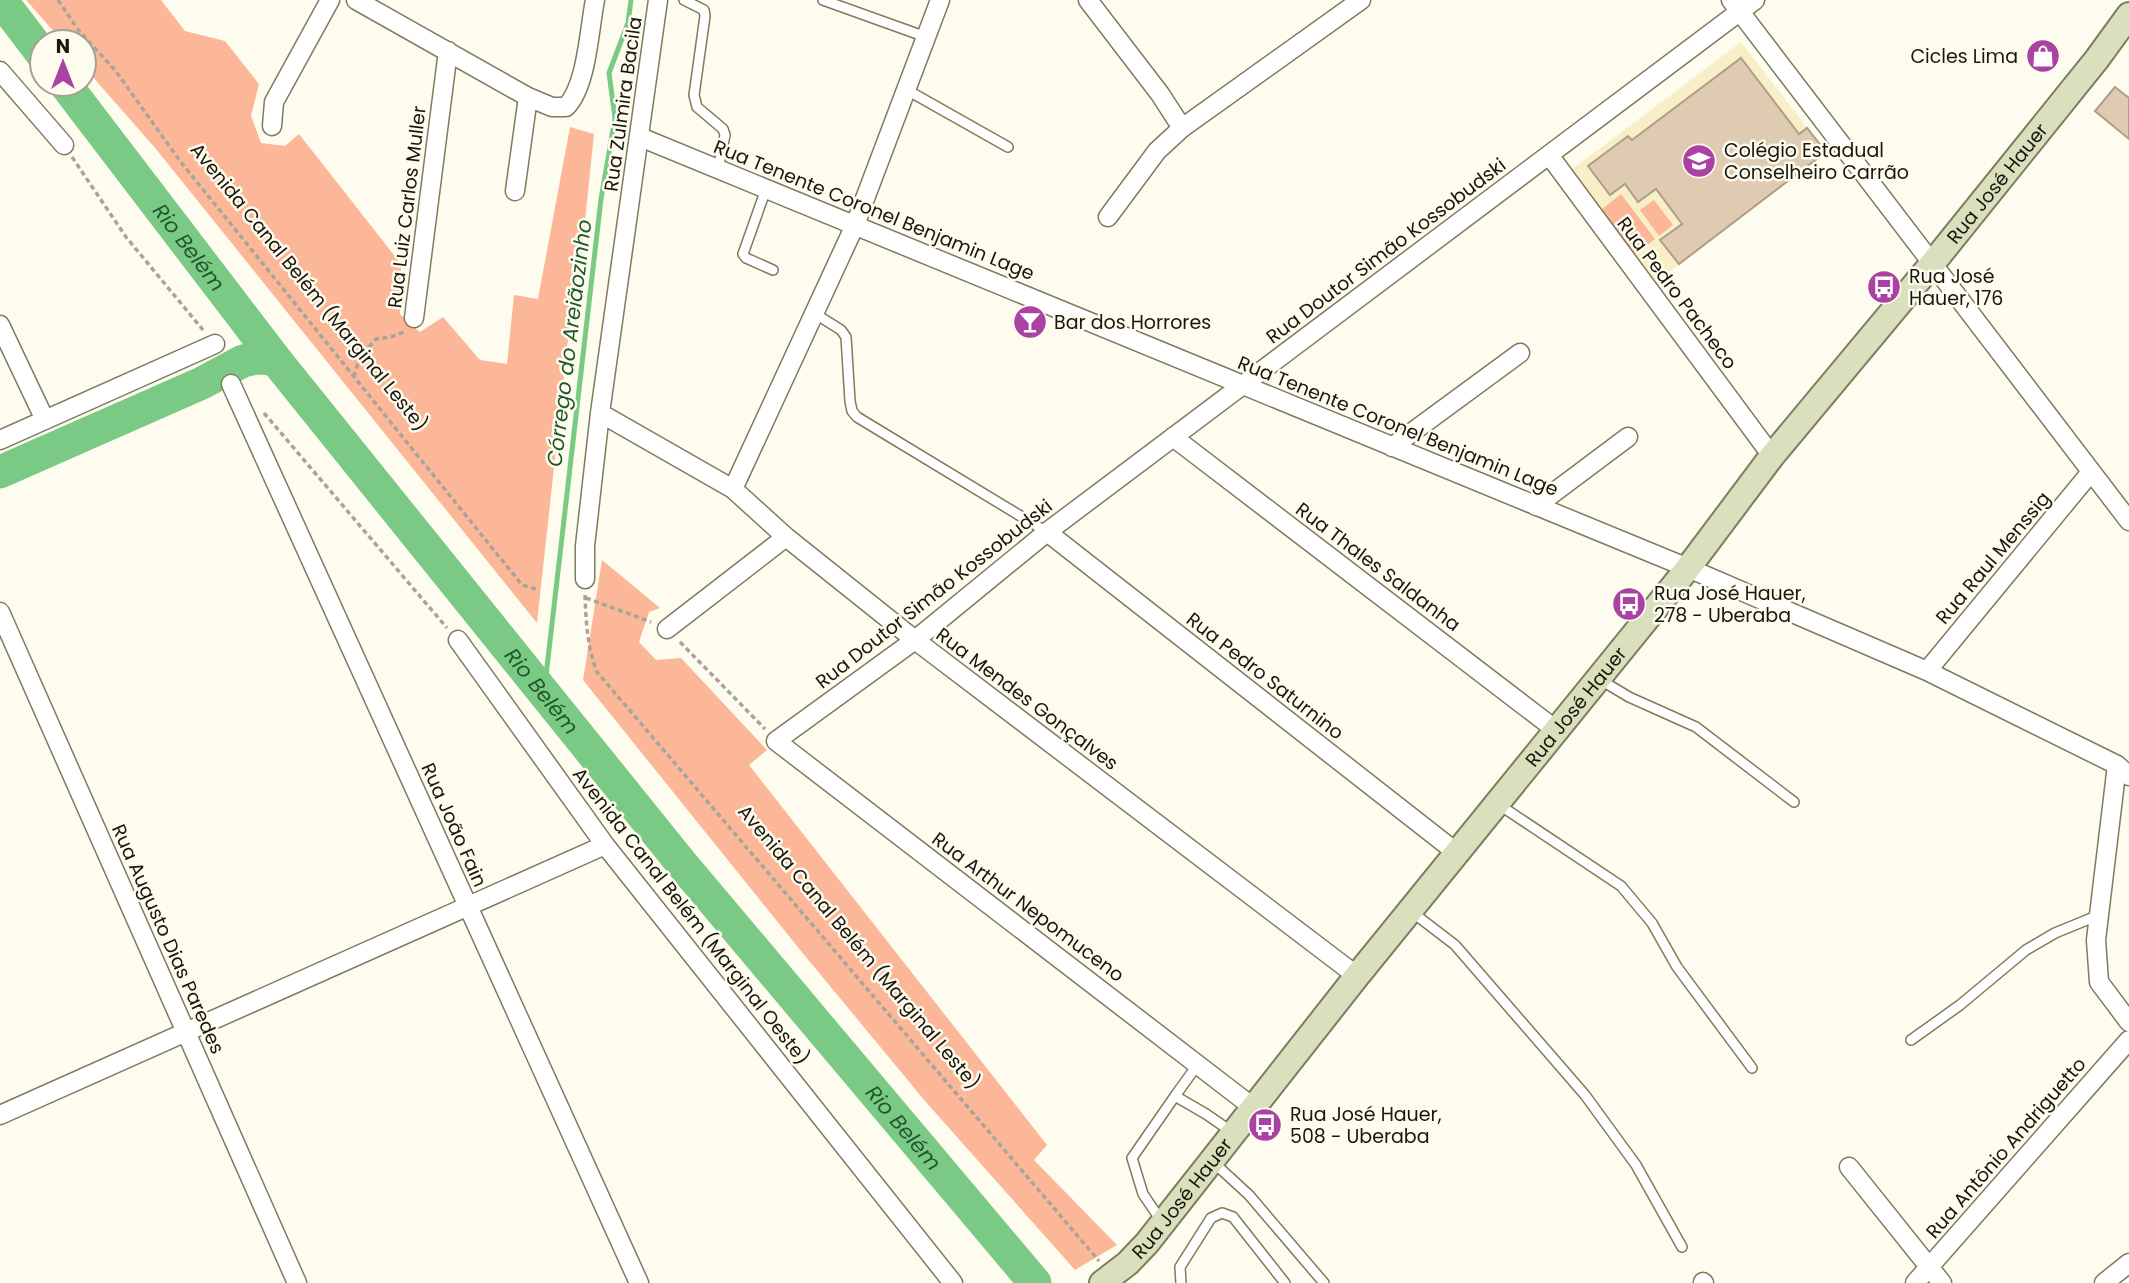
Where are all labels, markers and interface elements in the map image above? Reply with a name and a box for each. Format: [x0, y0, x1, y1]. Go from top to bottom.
street label: Rua Zulmira Bacila [597, 15, 649, 193]
north arrow [28, 28, 98, 98]
text: N [56, 33, 70, 60]
shop icon: Cicles Lima [2024, 37, 2062, 75]
place label: Cicles Lima [1910, 43, 2018, 70]
street label: Rua Luiz Carlos Muller [381, 104, 433, 310]
street label: Rua José Hauer [1940, 117, 2054, 249]
street label: Rua Tenente Coronel Benjamin Lage [710, 133, 1038, 287]
street label: Avenida Canal Belém (Marginal Leste) [184, 137, 434, 437]
place label: Colégio Estadual Conselheiro Carrão [1724, 137, 1909, 186]
school or university icon: Colégio Estadual Conselheiro Carrão [1680, 142, 1718, 180]
street label: Rua Doutor Simão Kossobudski [1261, 152, 1511, 350]
water label: Rio Belém [147, 197, 232, 297]
street label: Rua Pedro Pacheco [1611, 211, 1743, 375]
water label: Córrego do Areiãozinho [539, 218, 599, 468]
place label: Rua José Hauer, 176 [1909, 263, 2003, 312]
bus stop icon: Rua José Hauer, 176 [1865, 268, 1903, 306]
bar icon: Bar dos Horrores [1011, 303, 1049, 341]
place label: Bar dos Horrores [1054, 309, 1211, 336]
street label: Rua Tenente Coronel Benjamin Lage [1234, 349, 1562, 503]
street label: Rua Raul Menssig [1929, 486, 2057, 630]
street label: Rua Doutor Simão Kossobudski [810, 493, 1058, 695]
street label: Rua Thales Saldanha [1290, 496, 1466, 638]
place label: Rua José Hauer, 278 - Uberaba [1654, 580, 1806, 629]
bus stop icon: Rua José Hauer, 278 - Uberaba [1610, 585, 1648, 623]
street label: Rua Pedro Saturnino [1181, 606, 1349, 746]
street label: Rua Mendes Gonçalves [930, 621, 1124, 777]
water label: Rio Belém [498, 641, 586, 740]
street label: Rua José Hauer [1519, 641, 1633, 772]
street label: Rua João Fain [415, 759, 493, 891]
street label: Avenida Canal Belém (Marginal Oeste) [566, 762, 816, 1070]
street label: Avenida Canal Belém (Marginal Leste) [732, 799, 986, 1095]
street label: Rua Augusto Dias Paredes [105, 820, 231, 1058]
street label: Rua Arthur Nepomuceno [926, 826, 1130, 988]
street label: Rua Antônio Andriguetto [1920, 1052, 2092, 1244]
water label: Rio Belém [859, 1078, 948, 1176]
place label: Rua José Hauer, 508 - Uberaba [1290, 1101, 1442, 1150]
bus stop icon: Rua José Hauer, 508 - Uberaba [1246, 1106, 1284, 1144]
street label: Rua José Hauer [1125, 1132, 1238, 1265]

